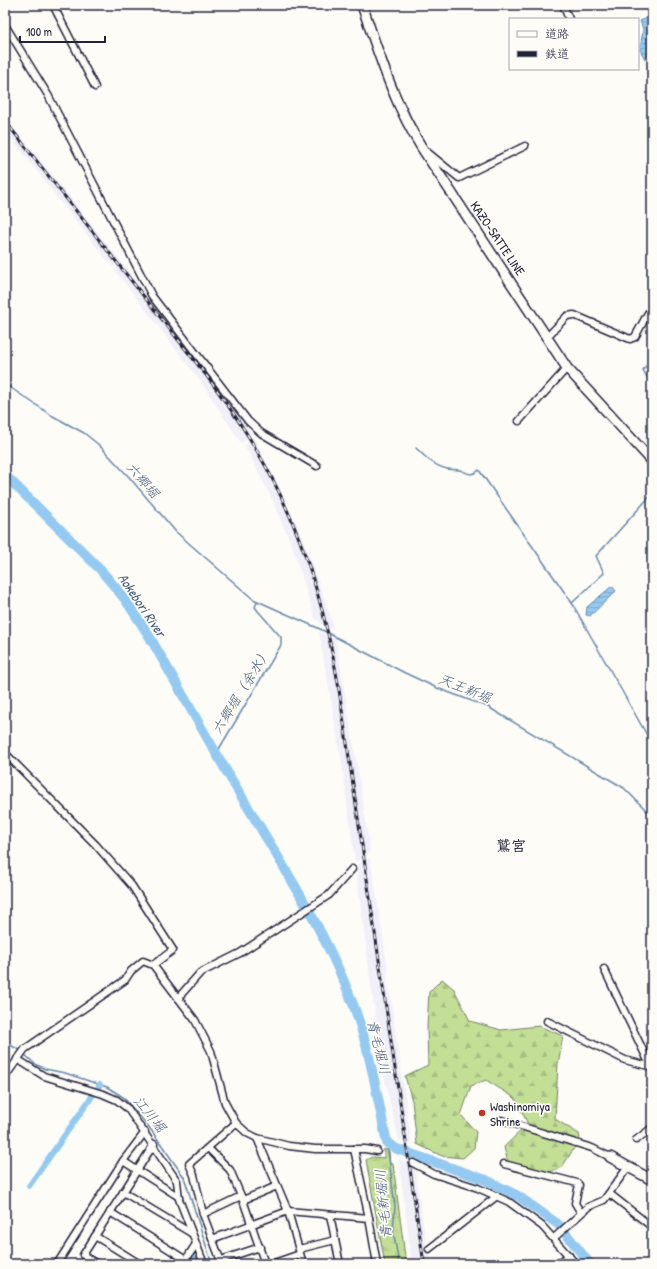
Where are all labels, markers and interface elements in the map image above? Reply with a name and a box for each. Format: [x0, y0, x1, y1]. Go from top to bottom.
scale bar [20, 18, 105, 44]
legend [509, 18, 639, 70]
text: 100 m [26, 23, 52, 40]
text: 道路 [545, 25, 569, 42]
text: 鉄道 [545, 45, 569, 62]
street label: KAZO-SATTE LINE [466, 197, 530, 279]
water label: 六郷堀 [122, 458, 165, 503]
water label: Aokebori River [114, 569, 172, 642]
water label: 六郷堀（余水） [207, 644, 275, 737]
water label: 天王新堀 [436, 668, 496, 707]
district label: 鷲宮 [496, 835, 526, 856]
water label: 青毛堀川 [363, 1017, 395, 1076]
water label: 江川堀 [130, 1091, 172, 1137]
place label: Washinomiya Shrine [490, 1097, 550, 1130]
marker: Washinomiya Shrine [477, 1108, 487, 1118]
water label: 青毛新堀川 [370, 1168, 395, 1240]

